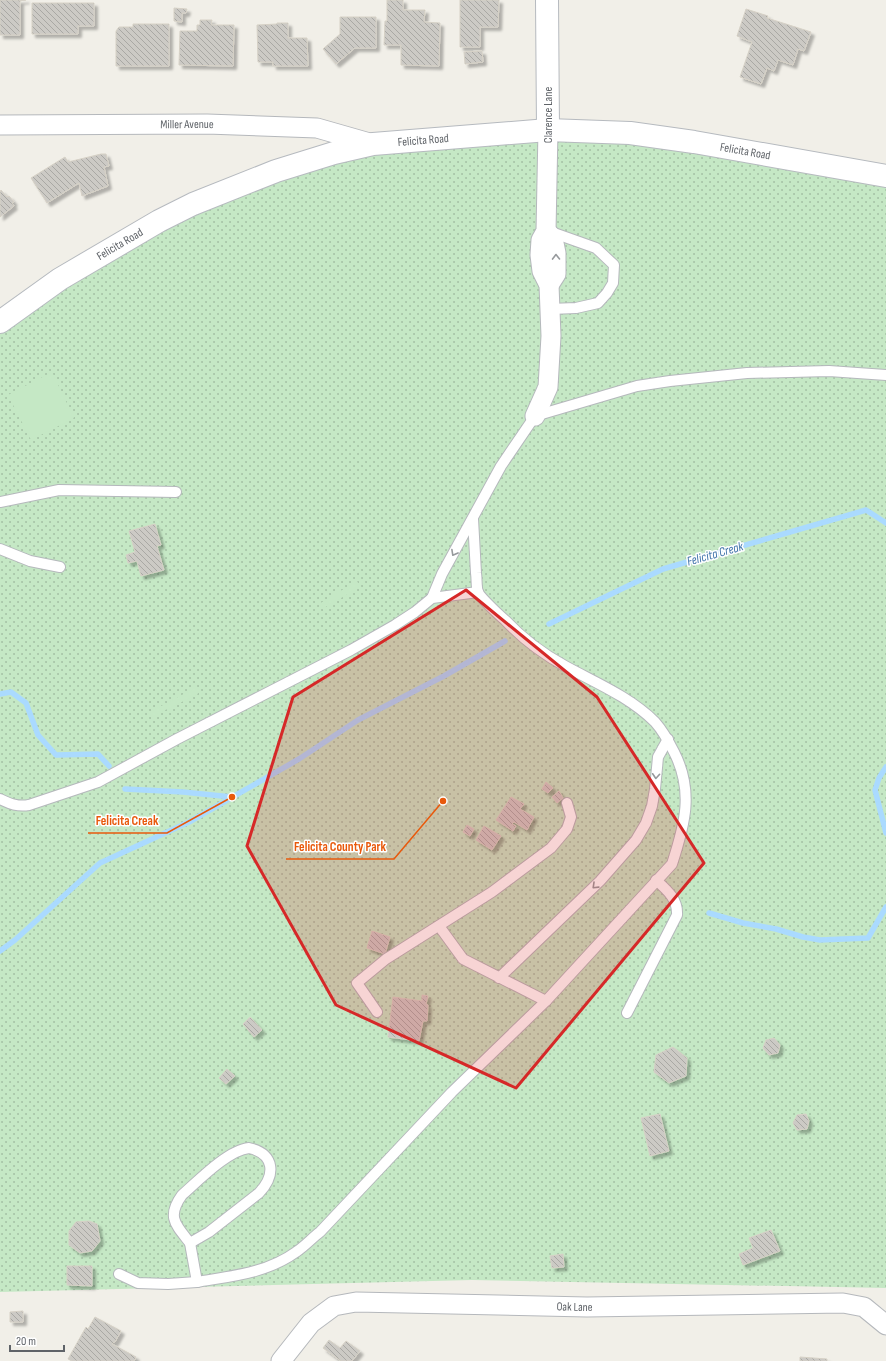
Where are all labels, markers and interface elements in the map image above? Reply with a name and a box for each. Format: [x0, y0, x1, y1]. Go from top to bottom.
street label: Clarence Lane [541, 87, 556, 143]
street label: Miller Avenue [160, 116, 214, 132]
street label: Felicita Road [397, 130, 449, 150]
street label: Felicita Road [719, 139, 772, 163]
street label: Felicita Road [94, 225, 146, 263]
one-way arrow [552, 254, 560, 260]
water label: Felicita Creak [685, 538, 746, 570]
one-way arrow [451, 549, 458, 556]
one-way arrow [651, 773, 660, 779]
callout: Felicita Creak [88, 808, 167, 833]
text: Felicita Creak [96, 813, 159, 829]
callout: Felicita County Park [286, 834, 394, 859]
text: Felicita County Park [294, 839, 387, 855]
one-way arrow [592, 881, 600, 889]
street label: Oak Lane [556, 1299, 593, 1315]
scale bar [10, 1327, 64, 1353]
text: 20 m [16, 1334, 36, 1349]

